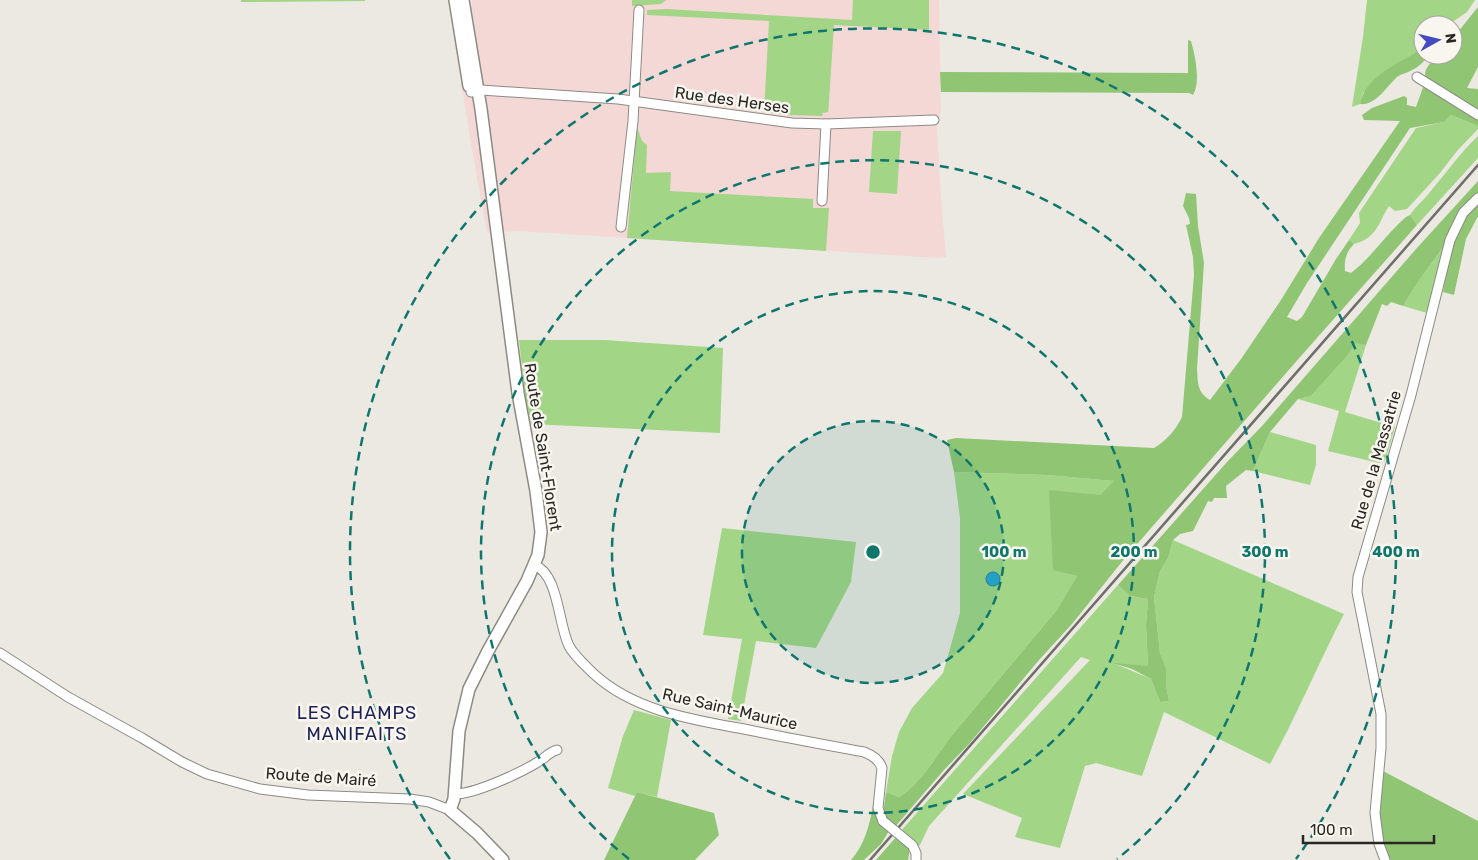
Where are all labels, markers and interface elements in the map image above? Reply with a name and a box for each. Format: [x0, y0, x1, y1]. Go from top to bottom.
north arrow [1413, 15, 1463, 65]
text: N [1441, 32, 1459, 44]
street label: Rue des Herses [674, 83, 790, 117]
street label: Route de Saint-Florent [520, 362, 566, 532]
street label: Rue de la Massatrie [1347, 388, 1405, 532]
centre of rings [864, 543, 882, 561]
text: 100 m [982, 543, 1026, 561]
text: 200 m [1110, 543, 1158, 561]
text: 300 m [1241, 543, 1289, 561]
text: 400 m [1372, 543, 1420, 561]
street label: Rue Saint-Maurice [661, 684, 799, 734]
district label: LES CHAMPS MANIFAITS [297, 702, 417, 745]
street label: Route de Mairé [265, 764, 377, 790]
scale bar [1303, 812, 1434, 844]
text: 100 m [1310, 821, 1352, 839]

